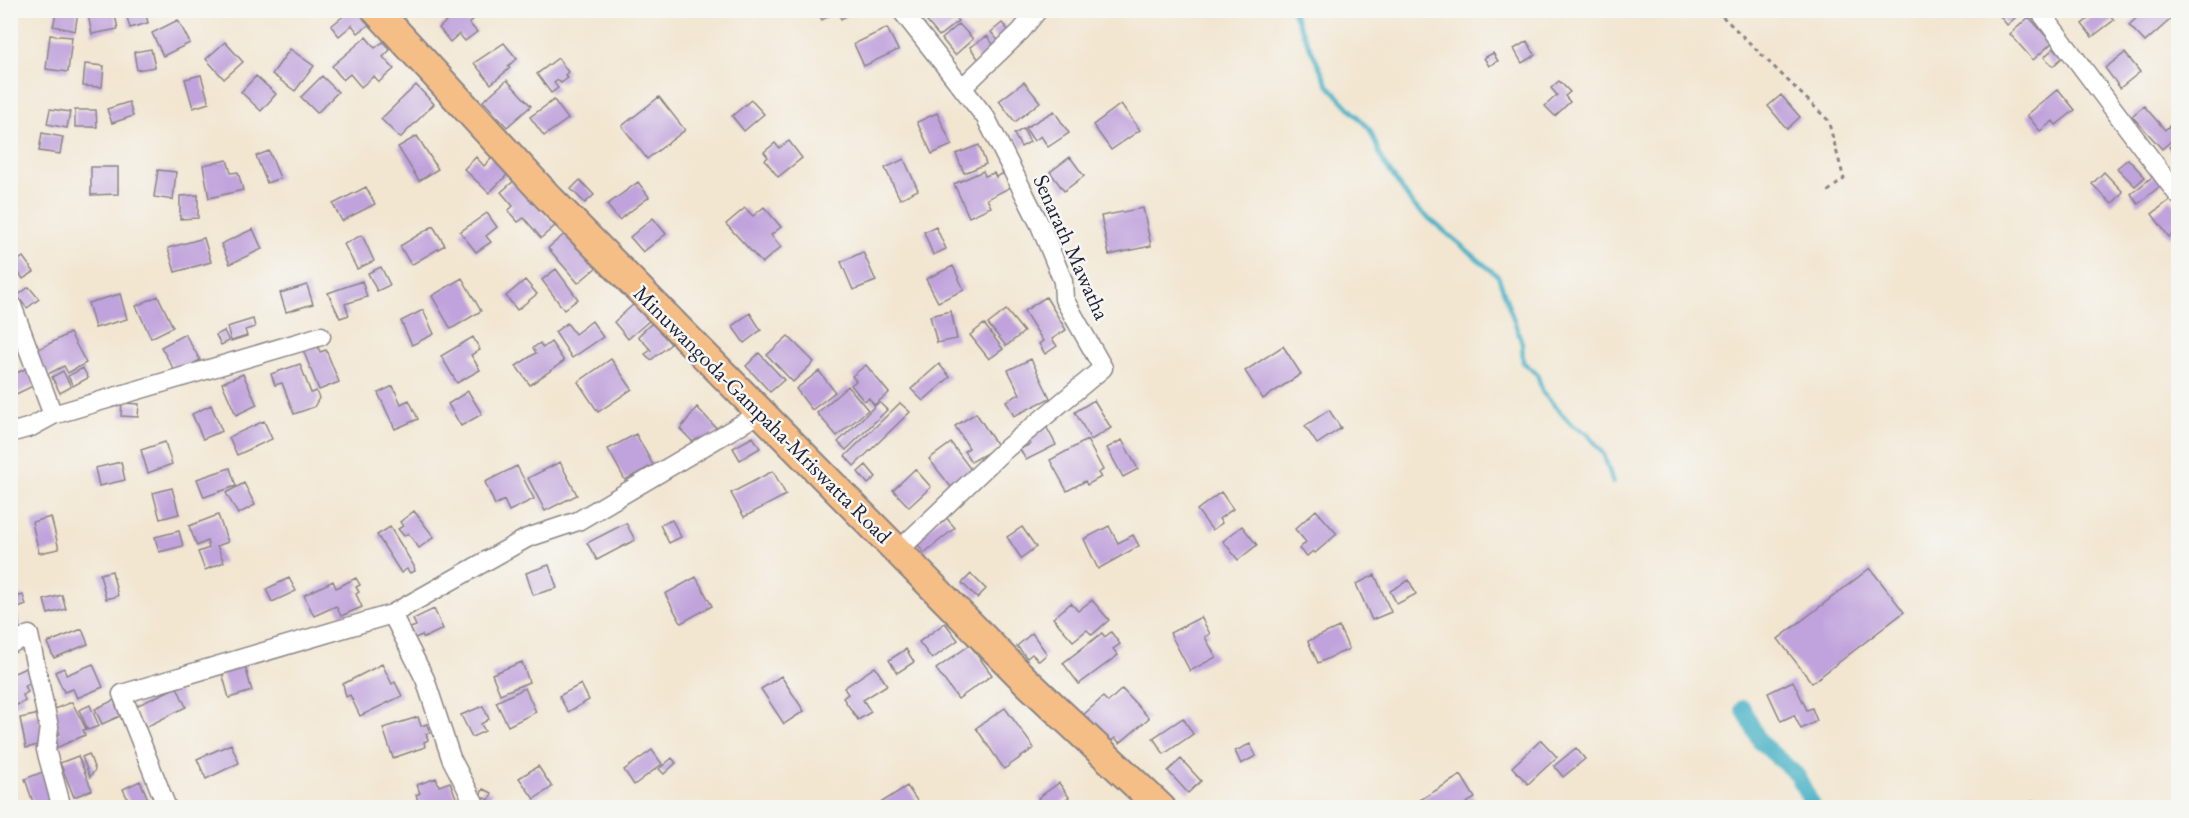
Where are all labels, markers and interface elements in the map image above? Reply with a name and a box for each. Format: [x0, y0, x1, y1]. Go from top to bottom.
street label: Senarath Mawatha [1027, 170, 1117, 325]
street label: Minuwangoda-Gampaha-Mriswatta Road [627, 279, 899, 550]

